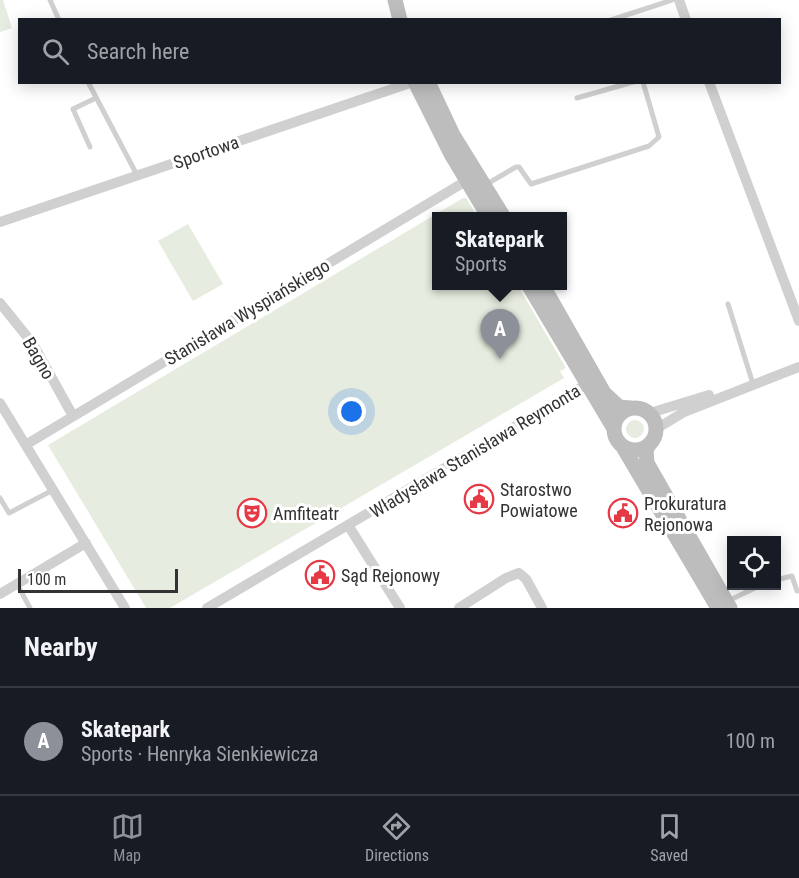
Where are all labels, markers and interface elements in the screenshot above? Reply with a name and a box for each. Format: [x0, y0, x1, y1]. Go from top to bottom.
search box [18, 18, 781, 84]
icon: search [39, 35, 72, 68]
text: Search here [87, 39, 189, 64]
street label: Sportowa [171, 131, 241, 173]
popup [432, 212, 567, 290]
text: Skatepark [455, 227, 544, 252]
text: Sports [455, 252, 507, 276]
street label: Stanisława Wyspiańskiego [161, 254, 333, 370]
pin: A [480, 310, 520, 359]
street label: Bagno [19, 333, 59, 383]
street label: Władysława Stanisława Reymonta [366, 380, 584, 522]
your location [337, 397, 366, 426]
place label: Starostwo Powiatowe [500, 479, 578, 521]
public building icon: Starostwo Powiatowe [463, 483, 495, 515]
place label: Prokuratura Rejonowa [644, 493, 727, 535]
theatre icon: Amfiteatr [236, 497, 268, 529]
public building icon: Prokuratura Rejonowa [607, 497, 639, 529]
place label: Amfiteatr [273, 503, 339, 524]
map controls [727, 536, 781, 590]
button: locate [727, 536, 781, 590]
public building icon: Sąd Rejonowy [304, 559, 336, 591]
place label: Sąd Rejonowy [341, 565, 441, 586]
scale bar [18, 566, 178, 594]
text: 100 m [27, 570, 66, 589]
text: Nearby [24, 632, 98, 662]
text: Skatepark [81, 717, 170, 742]
text: A [38, 729, 49, 753]
text: 100 m [726, 729, 775, 753]
text: Sports · Henryka Sienkiewicza [81, 742, 318, 766]
tab: Map [111, 810, 144, 865]
tab: Directions [365, 810, 429, 865]
tab: Saved [650, 810, 688, 865]

